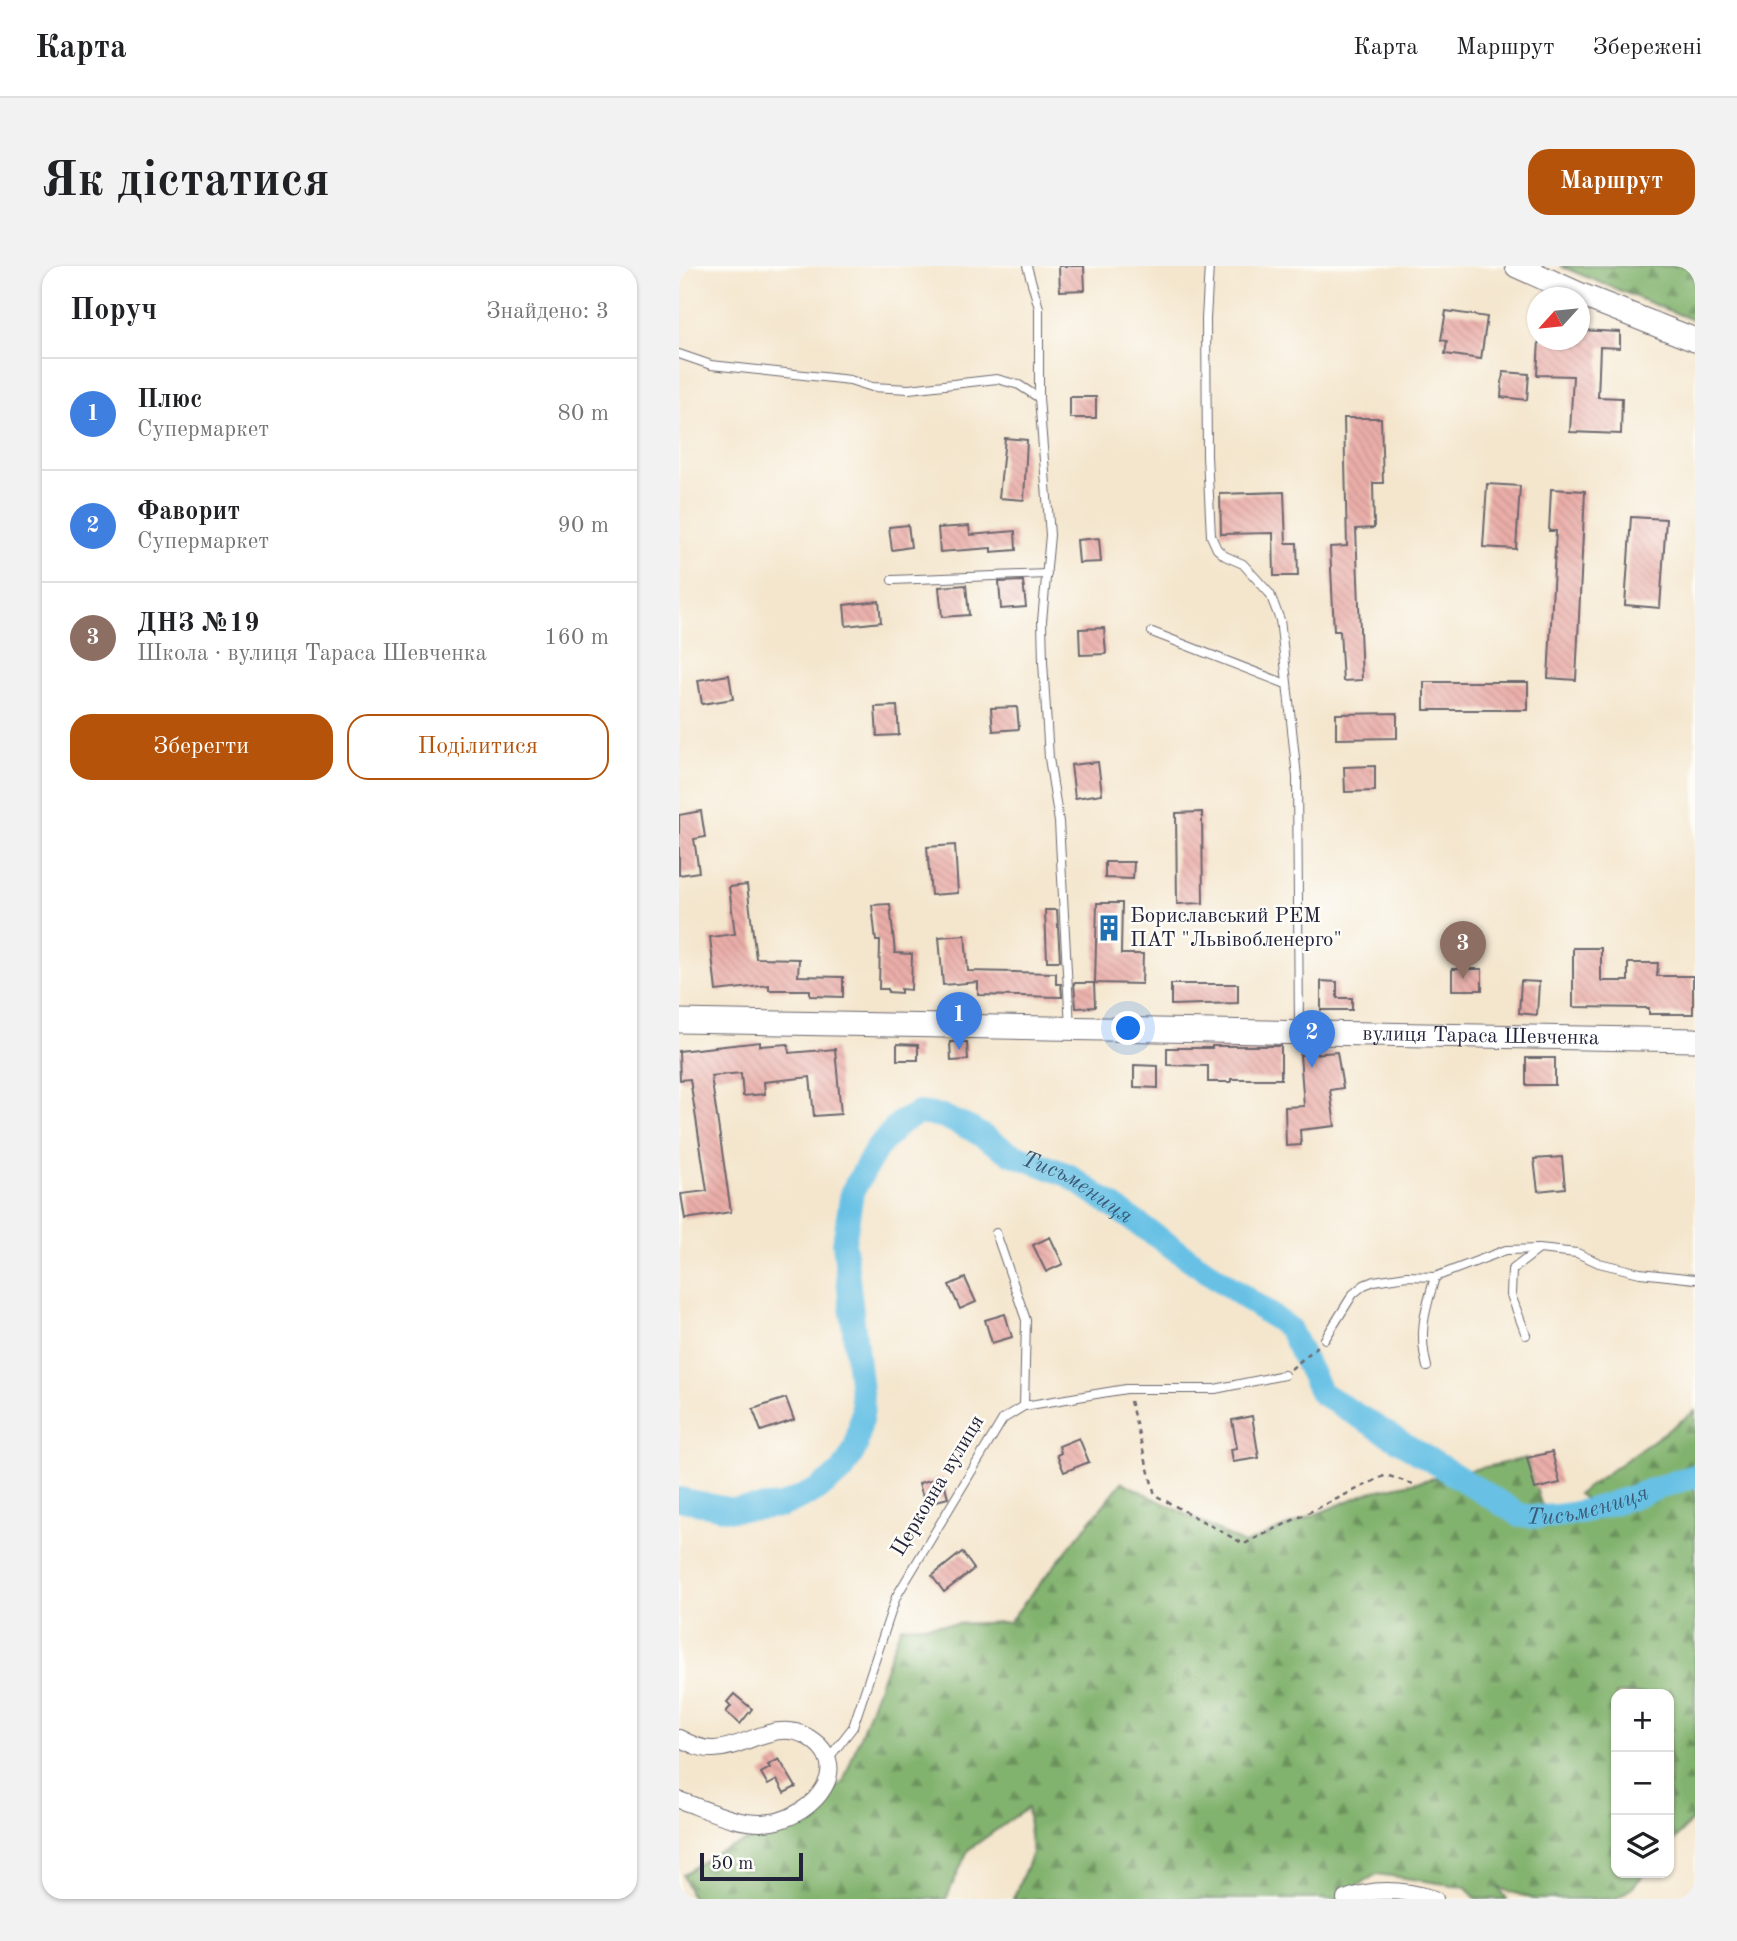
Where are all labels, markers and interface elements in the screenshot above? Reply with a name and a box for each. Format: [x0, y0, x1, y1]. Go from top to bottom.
text: Карта [35, 32, 127, 65]
text: Карта [1353, 36, 1418, 60]
text: Маршрут [1456, 36, 1555, 60]
text: Збережені [1593, 36, 1702, 60]
button: Маршрут [1528, 149, 1695, 215]
text: Як дістатися [42, 158, 330, 207]
north arrow [1527, 287, 1590, 350]
text: Поруч [70, 296, 157, 326]
text: Знайдено: 3 [486, 300, 609, 323]
text: Плюс [137, 387, 202, 413]
text: 1 [86, 402, 100, 425]
text: 80 m [558, 402, 609, 425]
text: Супермаркет [137, 418, 269, 441]
text: Фаворит [137, 499, 240, 525]
text: 2 [86, 514, 100, 537]
text: 90 m [558, 514, 609, 537]
text: Супермаркет [137, 530, 269, 553]
text: ДНЗ №19 [137, 611, 259, 637]
text: 3 [86, 626, 100, 649]
text: 160 m [544, 626, 609, 649]
text: Школа · вулиця Тараса Шевченка [137, 642, 487, 665]
button: Зберегти [70, 714, 333, 780]
button: Поділитися [347, 714, 609, 780]
place label: Бориславський РЕМ ПАТ "Львівобленерго" [1130, 906, 1342, 951]
building icon: Бориславський РЕМ ПАТ "Львівобленерго" [1094, 913, 1124, 943]
pin: 3 [1440, 921, 1486, 979]
pin: 1 [936, 992, 982, 1050]
pin: 2 [1289, 1010, 1335, 1068]
your location [1111, 1011, 1145, 1045]
street label: вулиця Тараса Шевченка [1362, 1023, 1599, 1049]
water label: Тисьмениця [1018, 1147, 1137, 1228]
street label: Церковна вулиця [888, 1412, 988, 1560]
water label: Тисьмениця [1526, 1481, 1652, 1529]
map controls [1611, 1689, 1674, 1878]
button: + [1611, 1689, 1674, 1752]
button: − [1611, 1752, 1674, 1815]
button: layers [1611, 1815, 1674, 1878]
scale bar [700, 1850, 803, 1882]
text: 50 m [711, 1855, 753, 1874]

